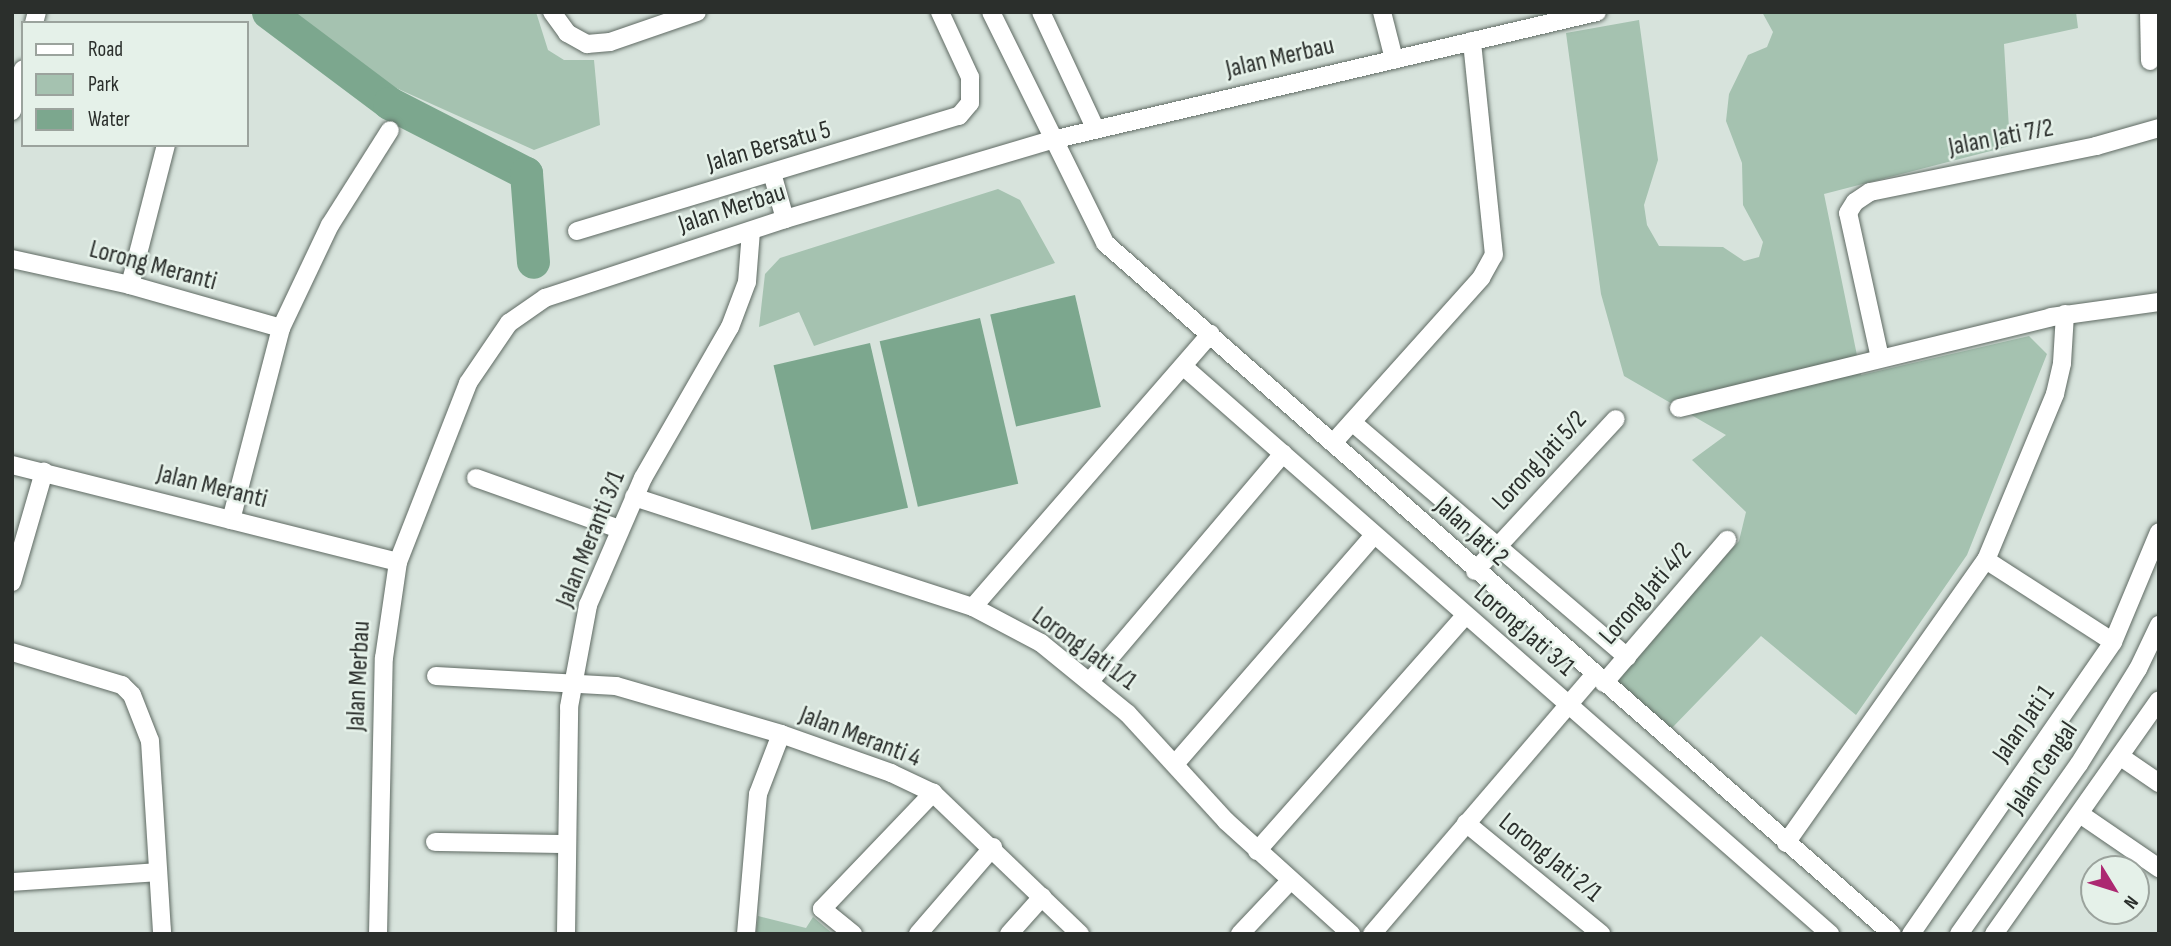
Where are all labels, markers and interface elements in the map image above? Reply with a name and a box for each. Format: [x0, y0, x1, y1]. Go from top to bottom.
legend [21, 21, 248, 147]
street label: Jalan Merbau [1223, 30, 1337, 86]
text: Road [88, 37, 123, 62]
text: Park [88, 72, 119, 97]
text: Water [88, 107, 130, 132]
street label: Jalan Jati 7/2 [1946, 113, 2056, 163]
street label: Jalan Bersatu 5 [704, 114, 834, 180]
street label: Jalan Merbau [675, 177, 789, 241]
street label: Lorong Meranti [86, 234, 220, 298]
street label: Lorong Jati 5/2 [1486, 405, 1594, 517]
street label: Jalan Meranti [154, 458, 270, 516]
street label: Jalan Meranti 3/1 [550, 466, 632, 612]
street label: Jalan Jati 2 [1428, 491, 1514, 573]
street label: Lorong Jati 4/2 [1593, 537, 1699, 651]
street label: Lorong Jati 3/1 [1467, 579, 1581, 683]
street label: Lorong Jati 1/1 [1025, 601, 1143, 697]
street label: Jalan Merbau [341, 620, 377, 732]
street label: Jalan Jati 1 [1986, 680, 2062, 768]
street label: Jalan Meranti 4 [795, 700, 925, 774]
street label: Jalan Cengal [2001, 716, 2085, 820]
street label: Lorong Jati 2/1 [1492, 807, 1608, 909]
north arrow [2080, 855, 2150, 925]
text: N [2118, 891, 2143, 913]

